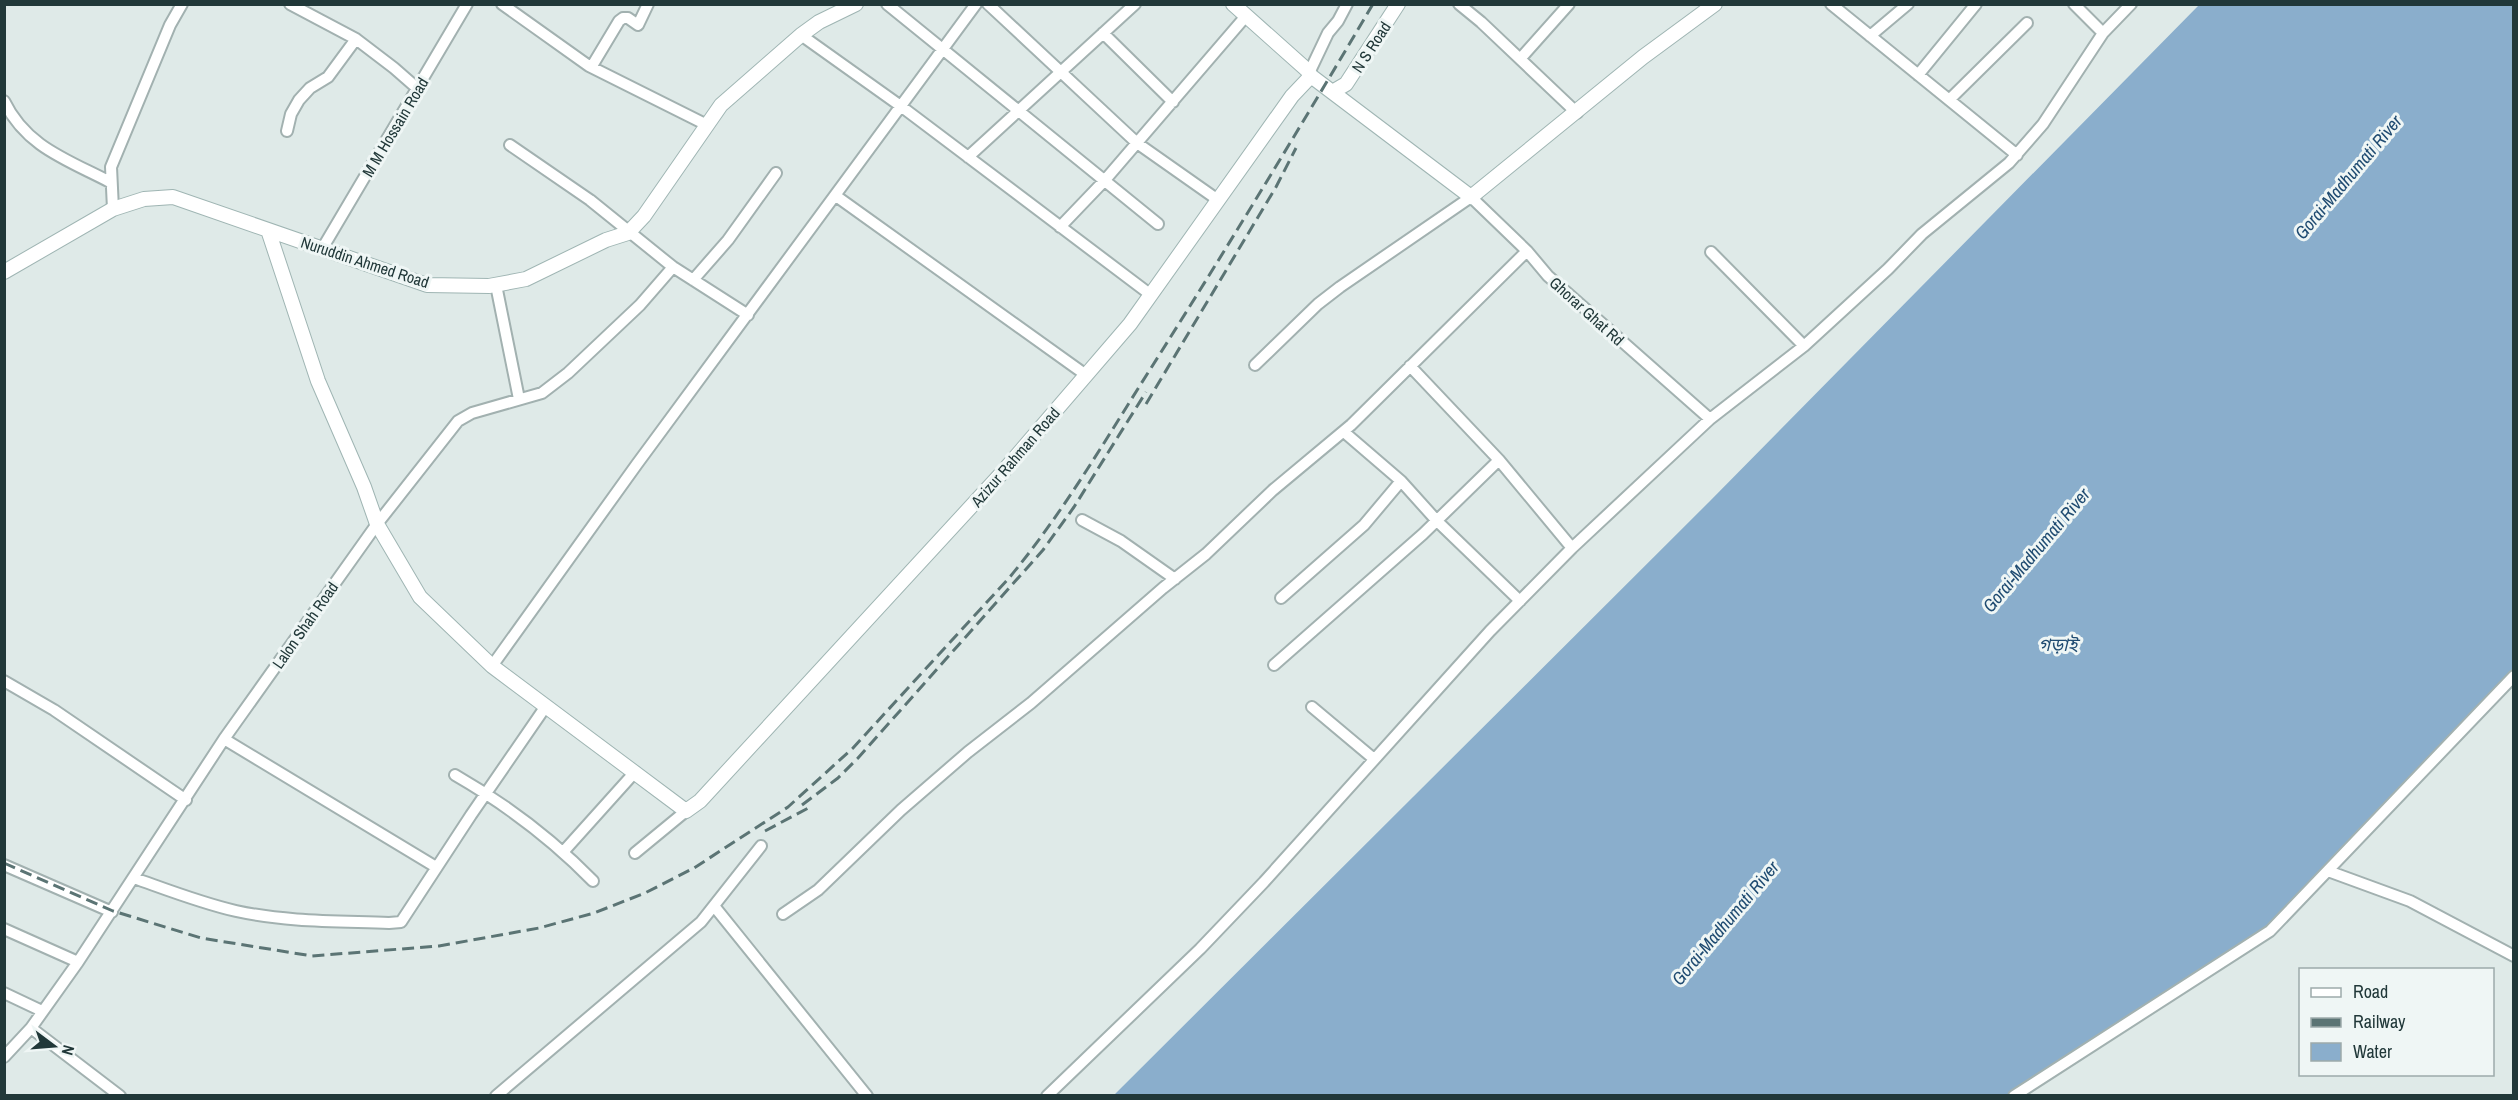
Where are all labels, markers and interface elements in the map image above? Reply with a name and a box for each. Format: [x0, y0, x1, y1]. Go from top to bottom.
street label: N S Road [1346, 17, 1396, 77]
street label: M M Hossain Road [357, 73, 433, 181]
water label: Gorai-Madhumati River [2289, 109, 2408, 244]
street label: Nuruddin Ahmed Road [298, 231, 432, 293]
street label: Ghorar Ghat Rd [1545, 272, 1629, 350]
street label: Azizur Rahman Road [965, 402, 1064, 512]
water label: Gorai-Madhumati River [1977, 482, 2096, 617]
street label: Lalon Shah Road [267, 577, 343, 673]
water label: গড়াই [2039, 632, 2081, 657]
water label: Gorai-Madhumati River [1666, 855, 1785, 990]
legend [2299, 968, 2494, 1076]
text: Road [2353, 979, 2388, 1004]
text: Railway [2353, 1009, 2406, 1034]
north arrow [24, 1016, 84, 1076]
text: Water [2353, 1039, 2392, 1064]
text: N [57, 1043, 80, 1058]

